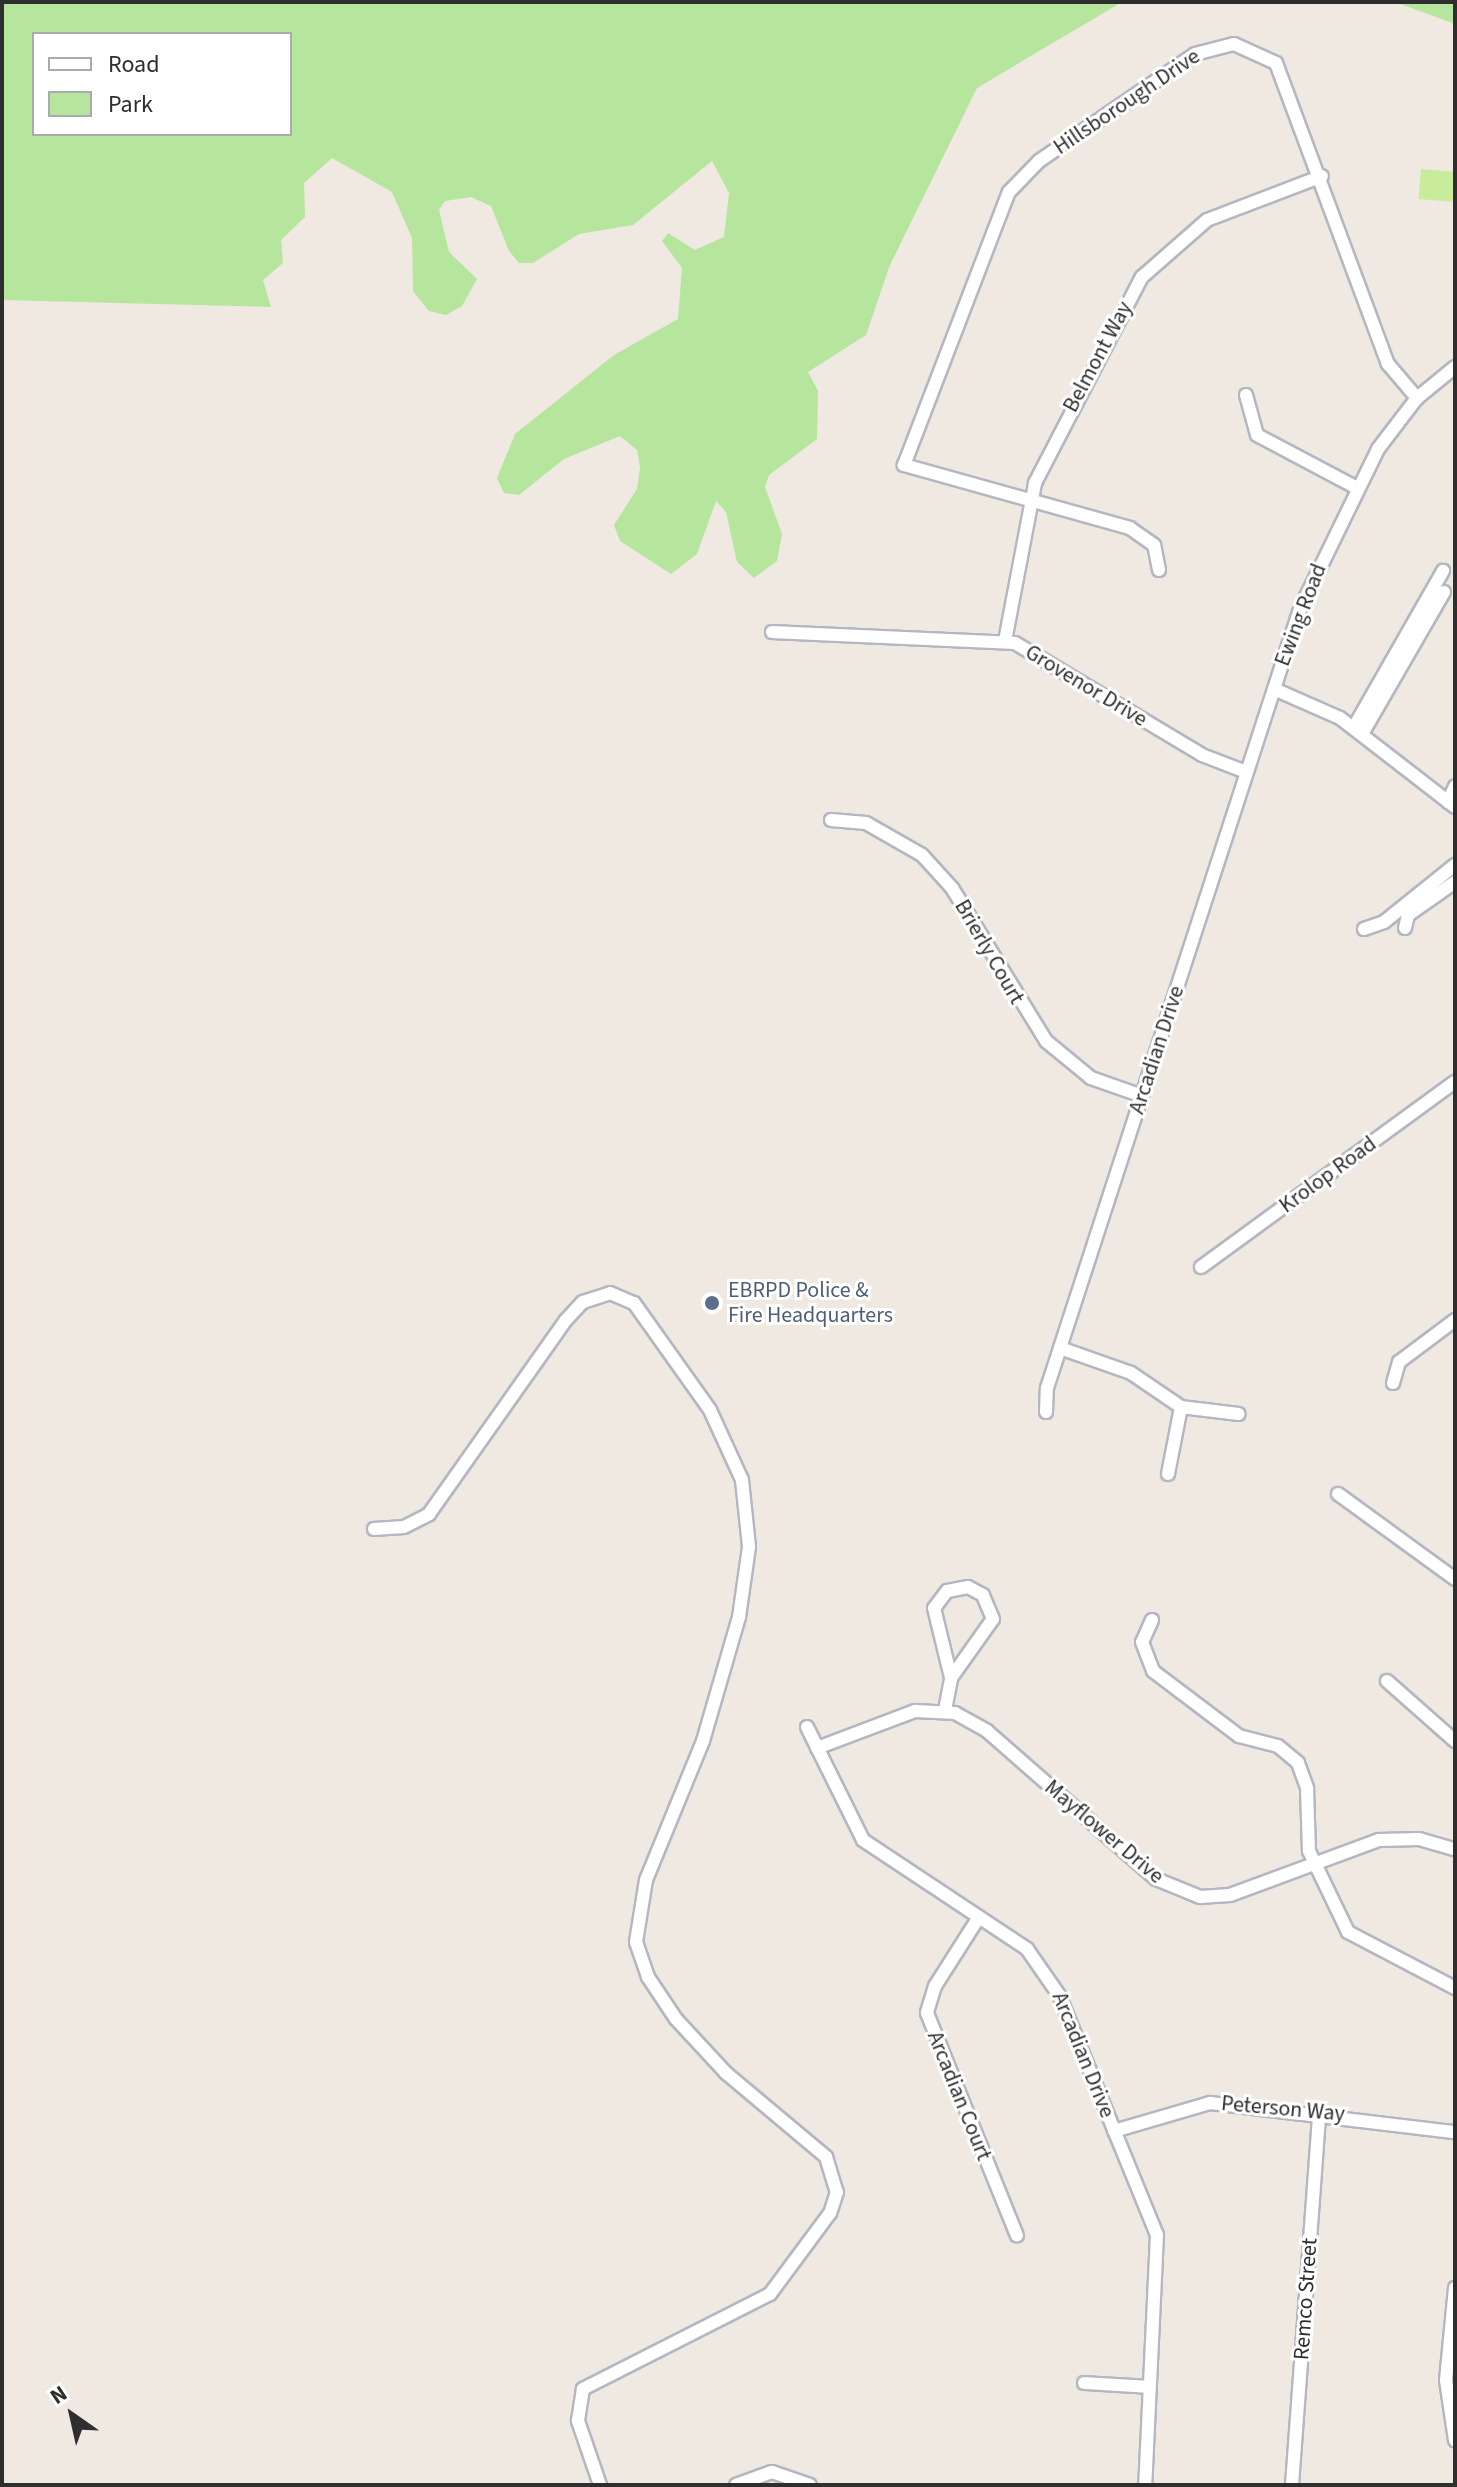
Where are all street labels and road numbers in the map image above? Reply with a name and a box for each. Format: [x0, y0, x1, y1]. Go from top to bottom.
street label: Hillsborough Drive [1049, 43, 1205, 161]
street label: Belmont Way [1058, 297, 1138, 417]
street label: Ewing Road [1269, 560, 1333, 670]
street label: Grovenor Drive [1020, 639, 1152, 733]
street label: Brierly Court [948, 895, 1030, 1009]
street label: Arcadian Drive [1124, 983, 1190, 1117]
street label: Krolop Road [1274, 1131, 1382, 1219]
street label: Mayflower Drive [1039, 1774, 1169, 1890]
street label: Arcadian Drive [1046, 1988, 1120, 2122]
street label: Arcadian Court [921, 2028, 997, 2164]
street label: Peterson Way [1220, 2090, 1346, 2128]
street label: Remco Street [1289, 2237, 1323, 2361]

